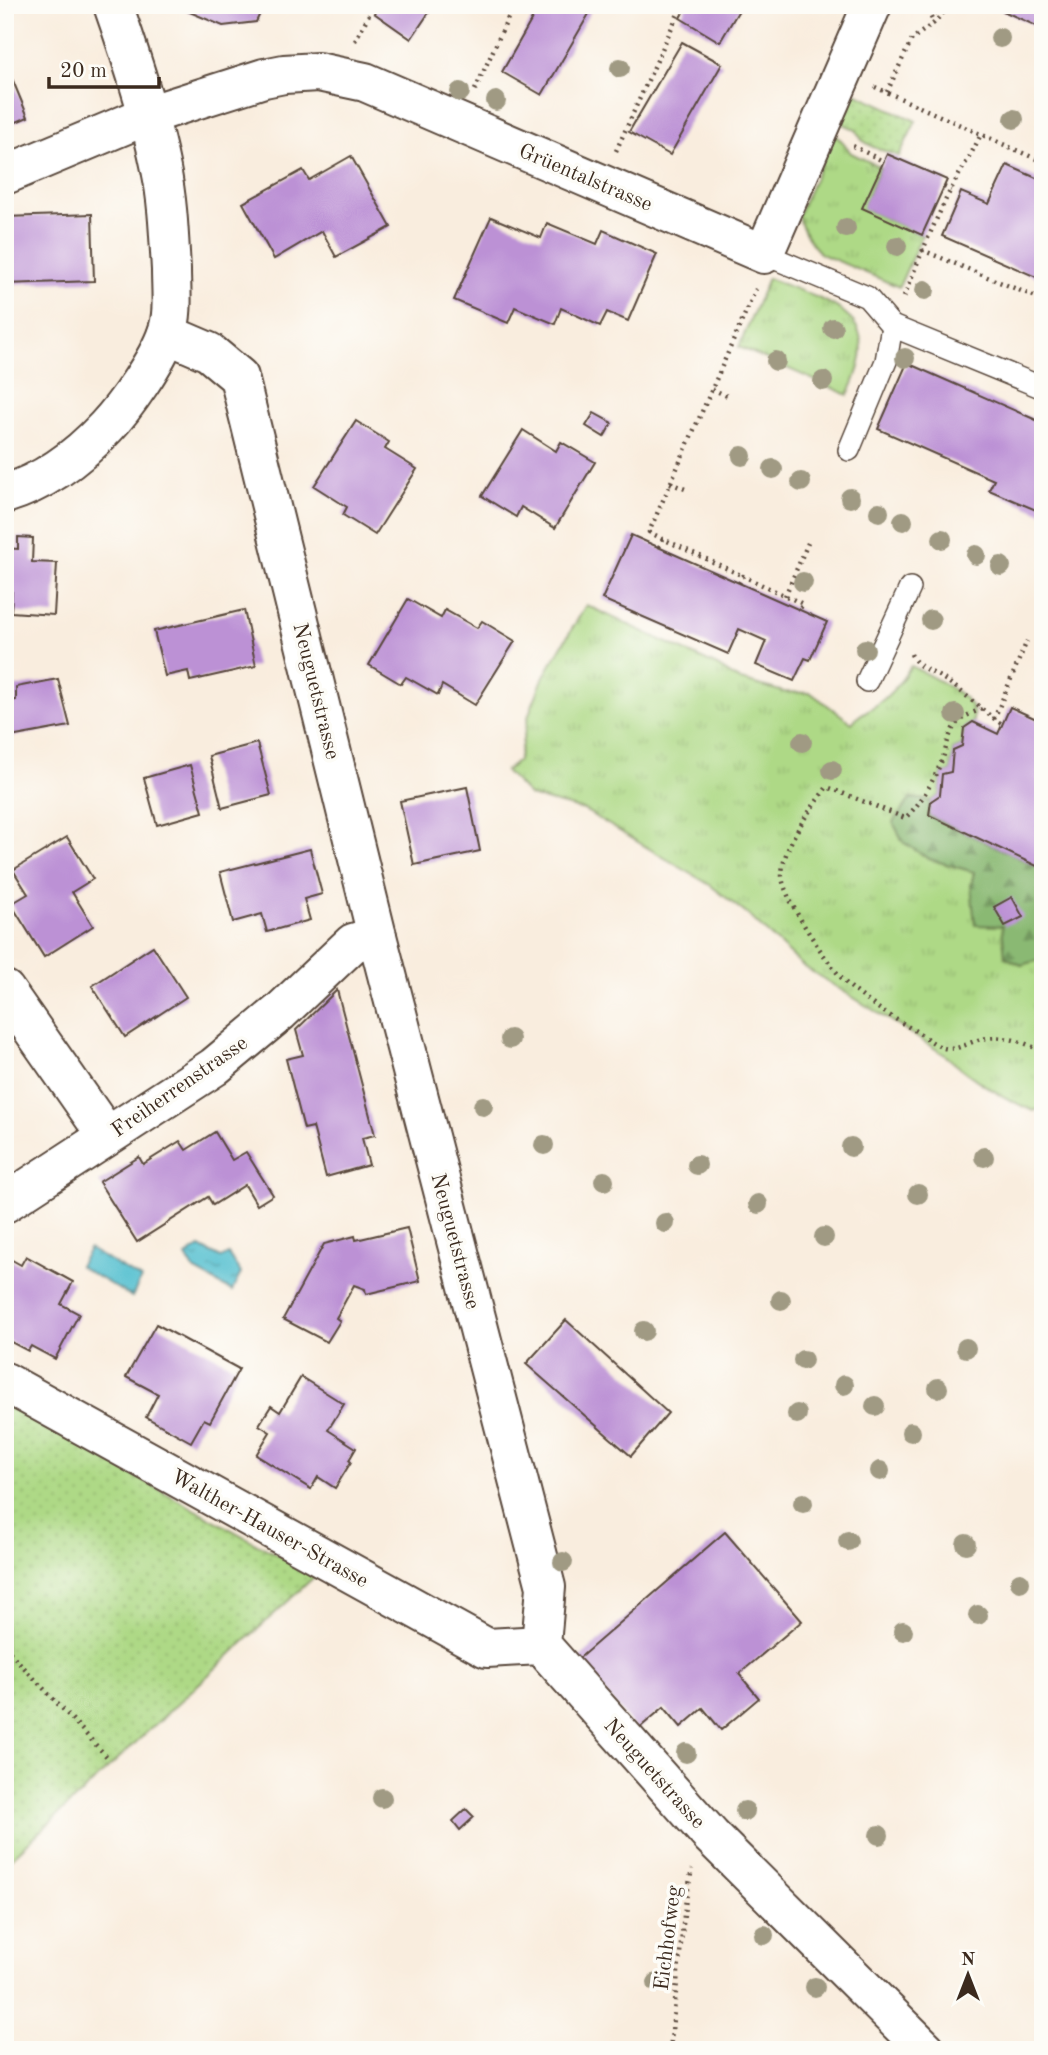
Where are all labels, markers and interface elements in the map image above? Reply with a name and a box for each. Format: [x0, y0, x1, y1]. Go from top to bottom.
scale bar [49, 46, 159, 90]
text: 20 m [60, 61, 107, 82]
street label: Grüentalstrasse [516, 141, 655, 216]
street label: Neuguetstrasse [288, 621, 343, 762]
street label: Freiherrenstrasse [108, 1033, 252, 1142]
street label: Neuguetstrasse [426, 1171, 483, 1312]
street label: Walther-Hauser-Strasse [167, 1466, 372, 1592]
street label: Neuguetstrasse [599, 1715, 709, 1833]
street label: Eichhofweg [652, 1884, 685, 1992]
north arrow [932, 1940, 1002, 2010]
text: N [961, 1951, 976, 1970]

